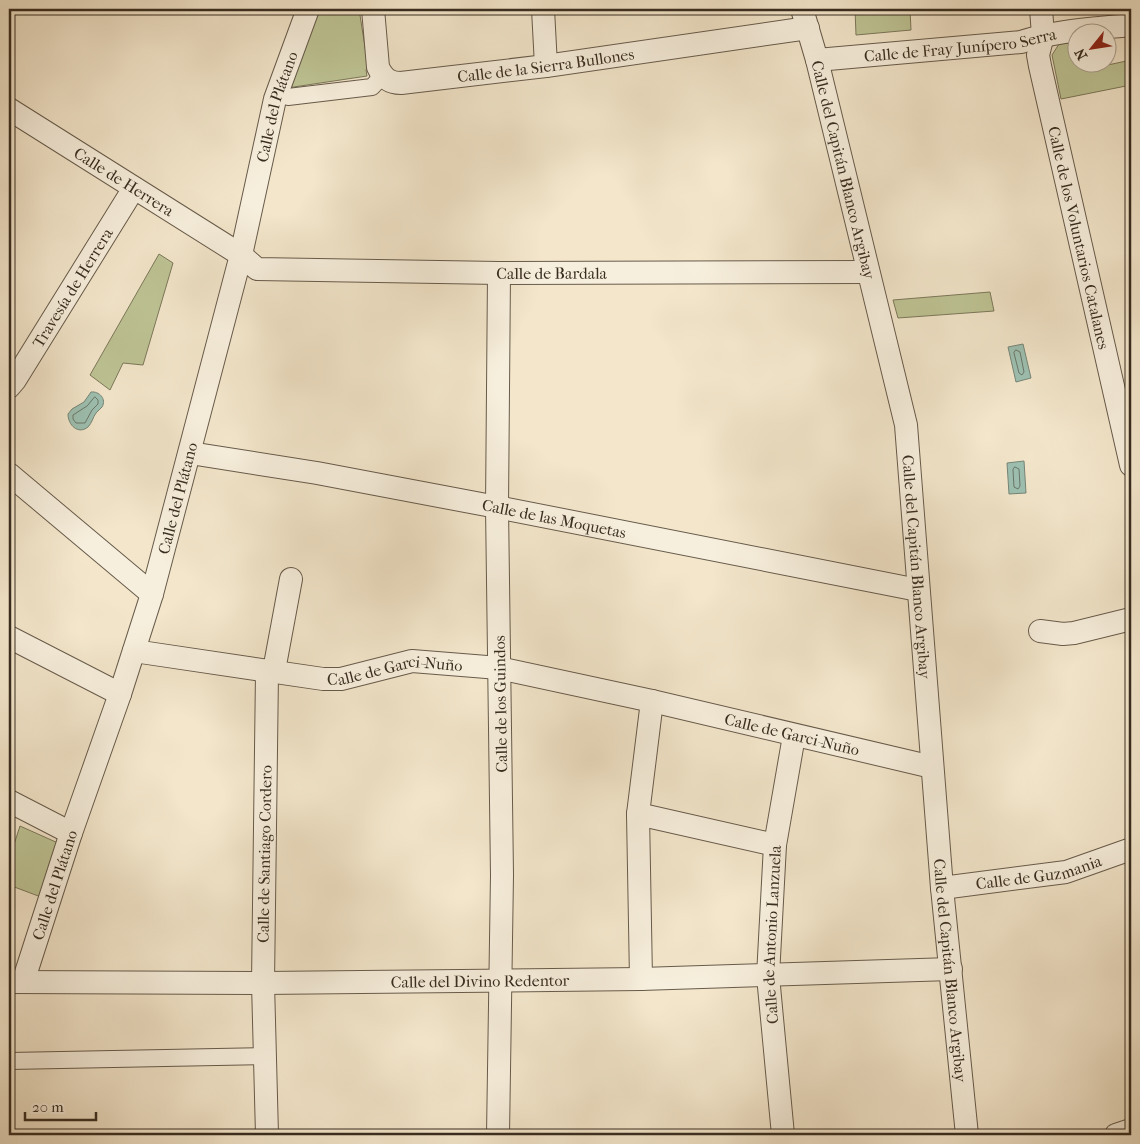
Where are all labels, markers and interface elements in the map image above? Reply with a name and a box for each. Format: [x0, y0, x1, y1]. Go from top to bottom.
north arrow [1068, 22, 1118, 72]
street label: Calle de Fray Junípero Serra [863, 24, 1058, 66]
street label: Calle de la Sierra Bullones [456, 44, 635, 86]
text: N [1071, 45, 1091, 63]
street label: Calle del Plátano [252, 49, 302, 164]
street label: Calle del Capitán Blanco Argibay [807, 58, 879, 282]
street label: Calle de los Voluntarios Catalanes [1044, 124, 1113, 351]
street label: Calle de Herrera [70, 143, 178, 221]
street label: Travesía de Herrera [29, 224, 117, 351]
street label: Calle de Bardala [496, 264, 608, 283]
street label: Calle del Plátano [154, 440, 201, 556]
street label: Calle del Capitán Blanco Argibay [898, 454, 935, 680]
street label: Calle de las Moquetas [480, 495, 628, 542]
street label: Calle de los Guindos [490, 635, 511, 773]
street label: Calle de Garci-Nuño [327, 652, 463, 690]
street label: Calle de Garci-Nuño [723, 709, 861, 760]
street label: Calle de Santiago Cordero [253, 765, 276, 943]
street label: Calle del Plátano [28, 828, 81, 943]
street label: Calle de Antonio Lanzuela [759, 844, 785, 1025]
street label: Calle de Guzmania [975, 851, 1105, 894]
street label: Calle del Capitán Blanco Argibay [930, 858, 971, 1084]
street label: Calle del Divino Redentor [391, 971, 570, 992]
scale bar [25, 1089, 96, 1121]
text: 20 m [32, 1098, 64, 1116]

